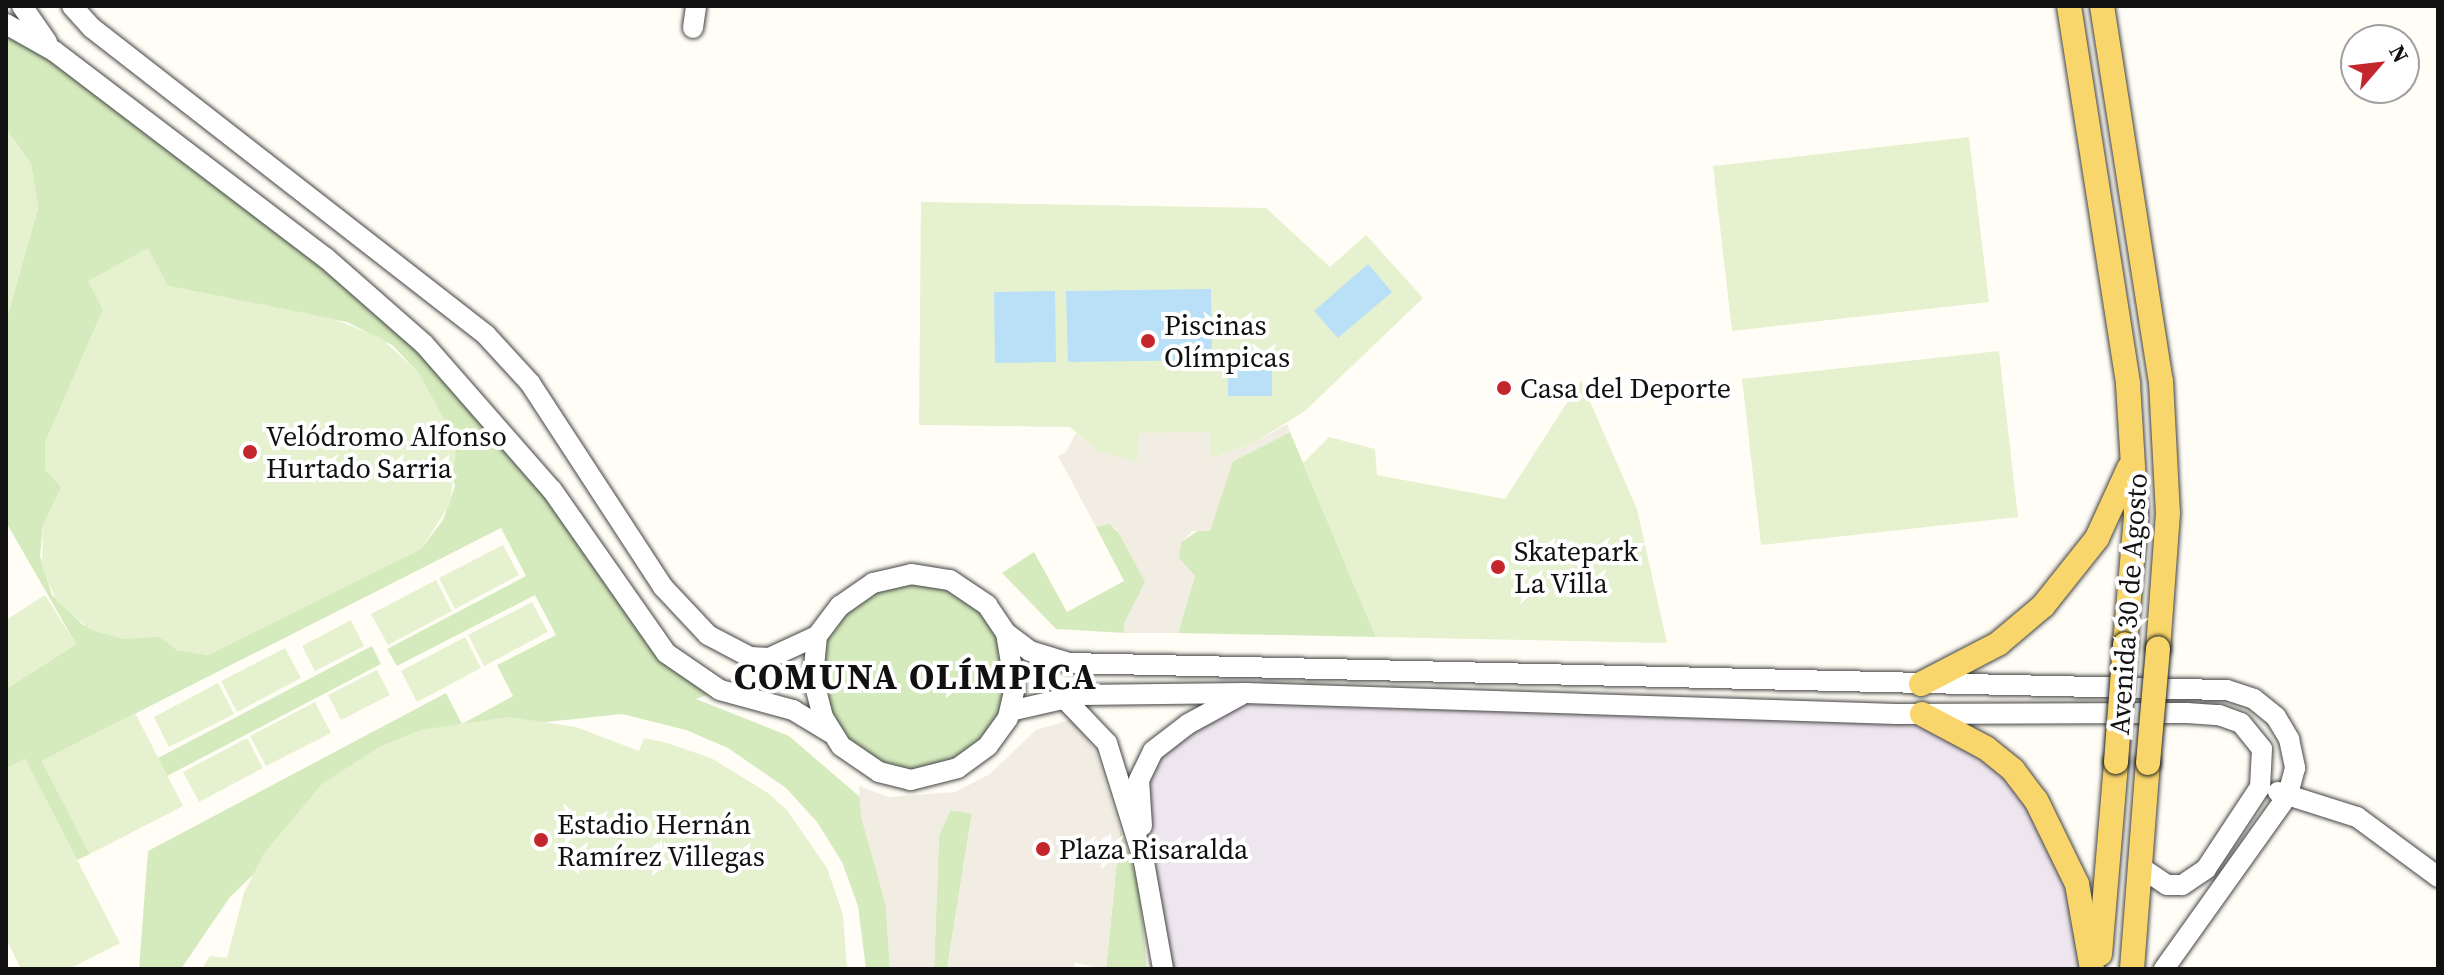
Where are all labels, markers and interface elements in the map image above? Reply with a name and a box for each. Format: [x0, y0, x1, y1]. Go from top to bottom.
north arrow [2340, 24, 2420, 104]
text: N [2382, 40, 2416, 68]
place label: Piscinas Olímpicas [1164, 308, 1290, 374]
marker: Piscinas Olímpicas [1139, 332, 1157, 350]
place label: Casa del Deporte [1520, 371, 1731, 405]
marker: Casa del Deporte [1495, 379, 1513, 397]
place label: Velódromo Alfonso Hurtado Sarria [266, 419, 507, 485]
marker: Velódromo Alfonso Hurtado Sarria [241, 443, 259, 461]
street label: Avenida 30 de Agosto [2102, 472, 2154, 736]
place label: Skatepark La Villa [1514, 534, 1638, 600]
marker: Skatepark La Villa [1489, 558, 1507, 576]
district label: COMUNA OLÍMPICA [734, 655, 1098, 699]
place label: Estadio Hernán Ramírez Villegas [557, 807, 766, 873]
marker: Estadio Hernán Ramírez Villegas [532, 831, 550, 849]
place label: Plaza Risaralda [1059, 832, 1248, 866]
marker: Plaza Risaralda [1034, 840, 1052, 858]

